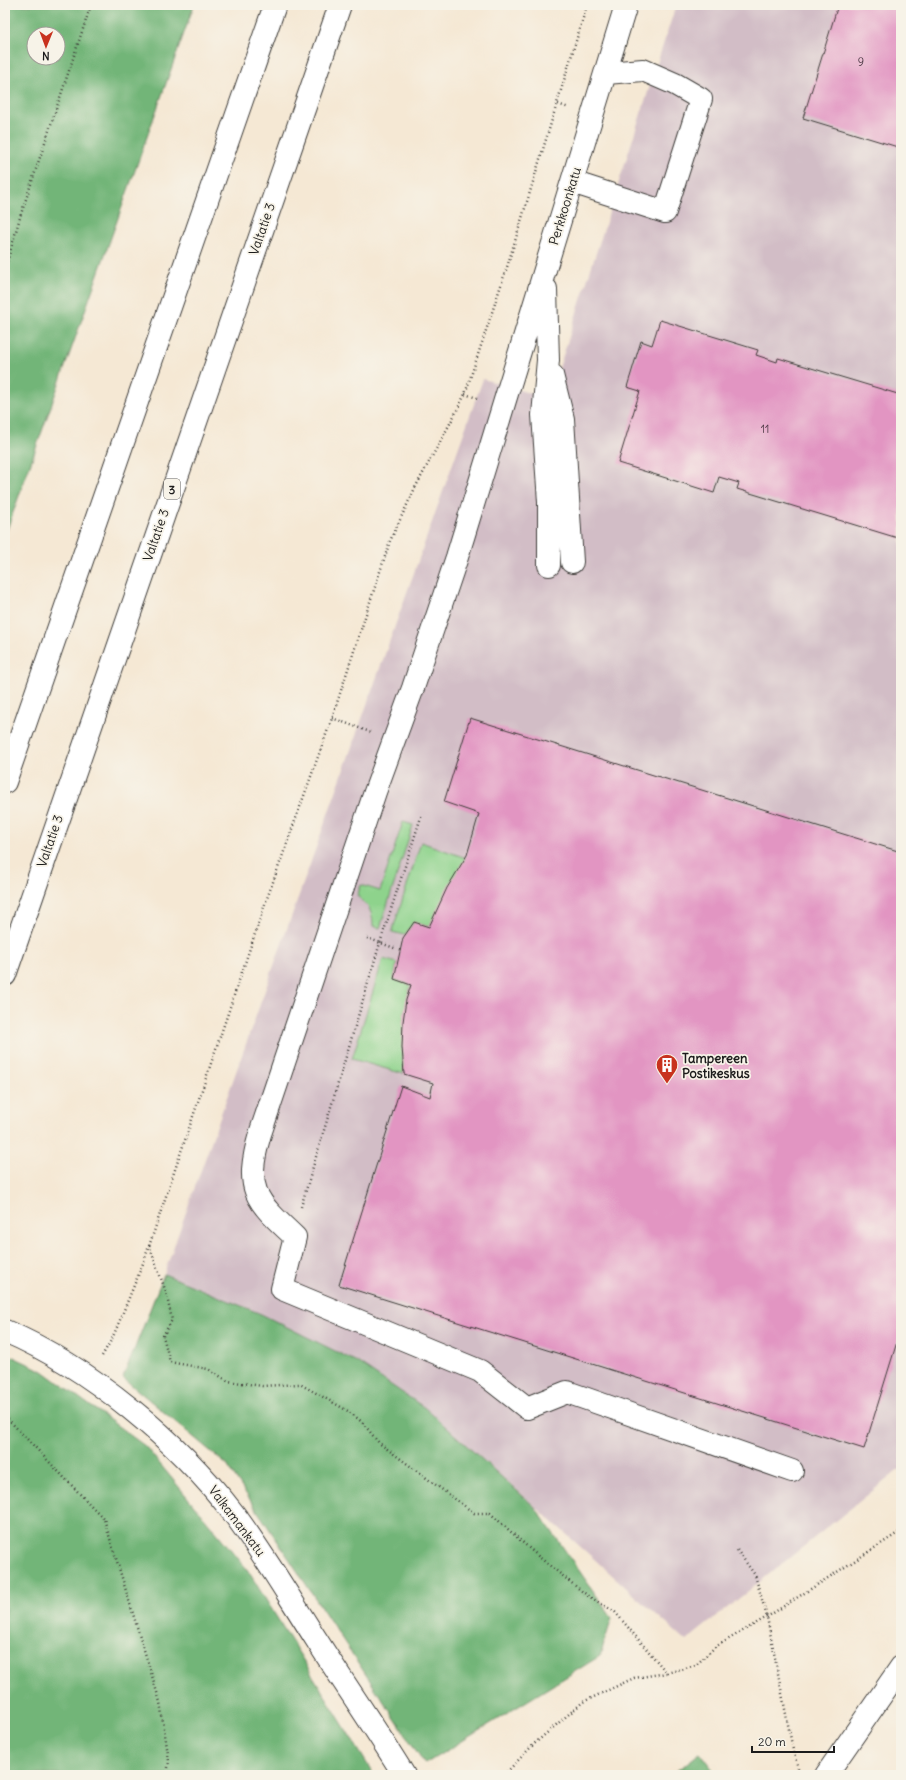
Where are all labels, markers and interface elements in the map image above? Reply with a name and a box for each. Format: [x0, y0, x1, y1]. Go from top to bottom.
north arrow [26, 26, 66, 66]
text: N [42, 49, 50, 63]
house number: 9 [858, 55, 864, 69]
street label: Perkkoonkatu [545, 164, 585, 247]
street label: Valtatie 3 [245, 200, 279, 258]
house number: 11 [761, 422, 769, 436]
road number: 3 [164, 479, 180, 499]
street label: Valtatie 3 [139, 506, 173, 564]
street label: Valtatie 3 [33, 812, 67, 870]
place label: Tampereen Postikeskus [682, 1050, 750, 1082]
building icon: Tampereen Postikeskus [654, 1052, 680, 1085]
street label: Valkamankatu [205, 1482, 269, 1560]
scale bar [752, 1728, 834, 1754]
text: 20 m [758, 1734, 786, 1749]

